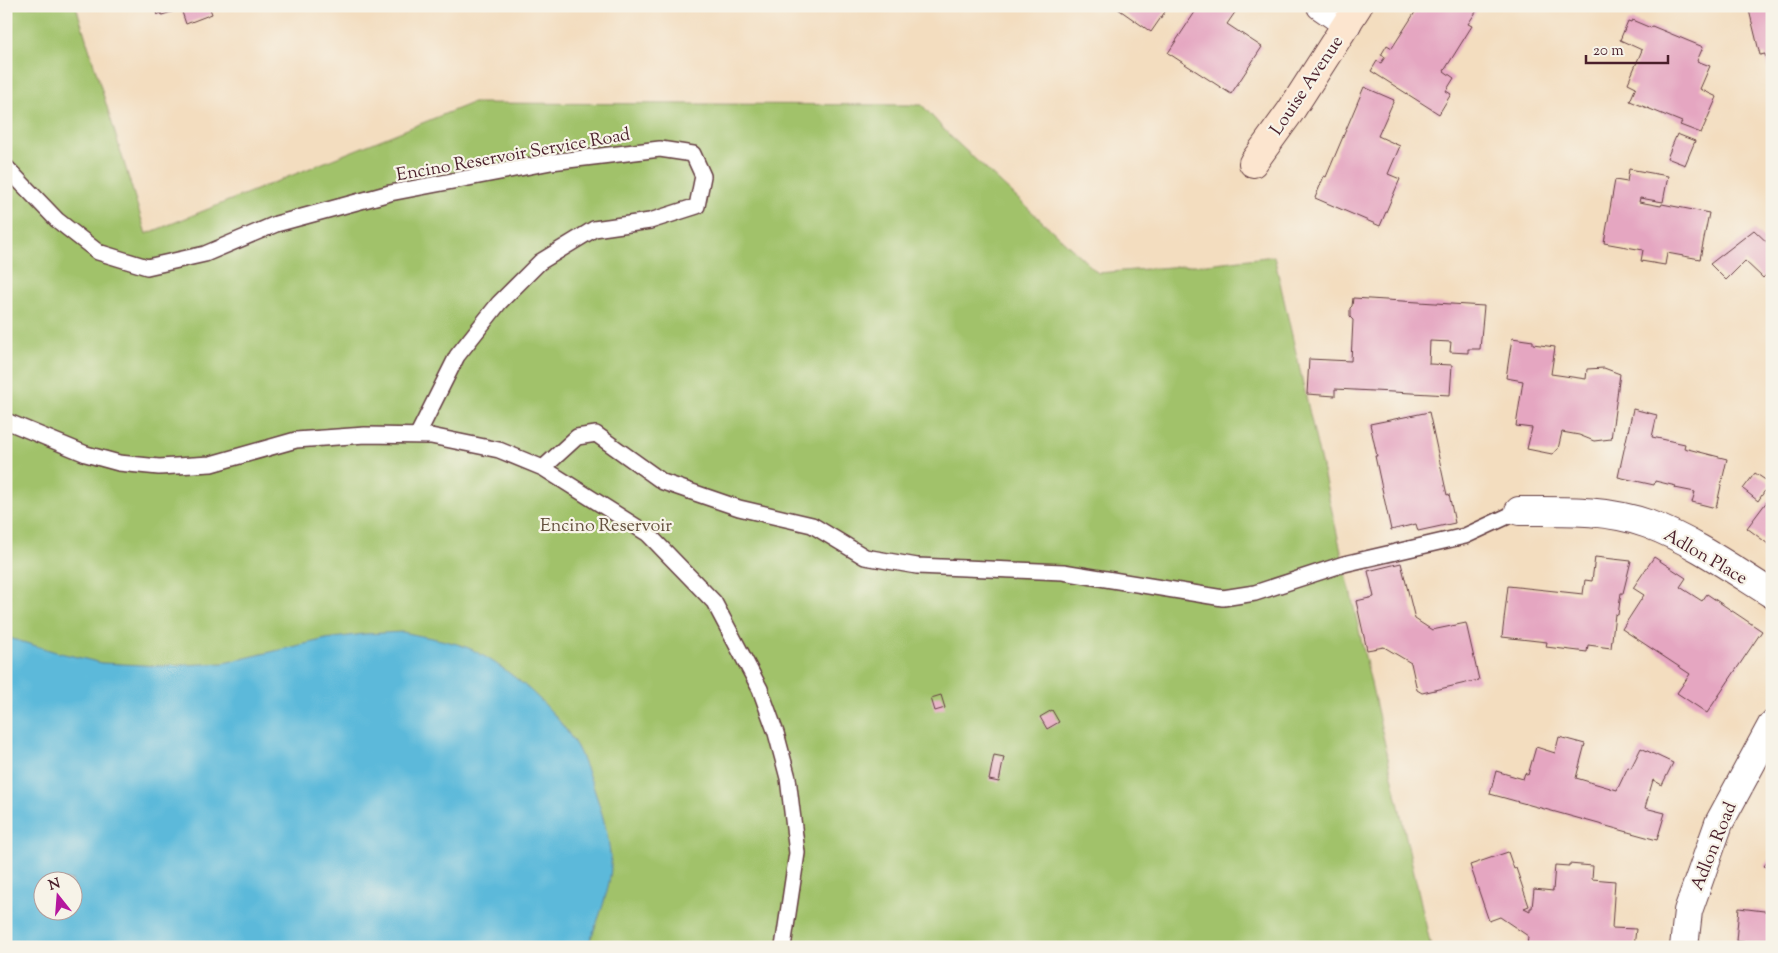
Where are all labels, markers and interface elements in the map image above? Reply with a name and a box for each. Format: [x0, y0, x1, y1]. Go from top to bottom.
street label: Louise Avenue [1265, 31, 1351, 141]
scale bar [1586, 32, 1668, 64]
text: 20 m [1593, 41, 1624, 62]
street label: Encino Reservoir Service Road [394, 123, 632, 189]
park label: Encino Reservoir [540, 514, 672, 540]
street label: Adlon Place [1658, 523, 1752, 592]
street label: Adlon Road [1685, 799, 1744, 895]
north arrow [32, 870, 82, 920]
text: N [47, 874, 63, 897]

